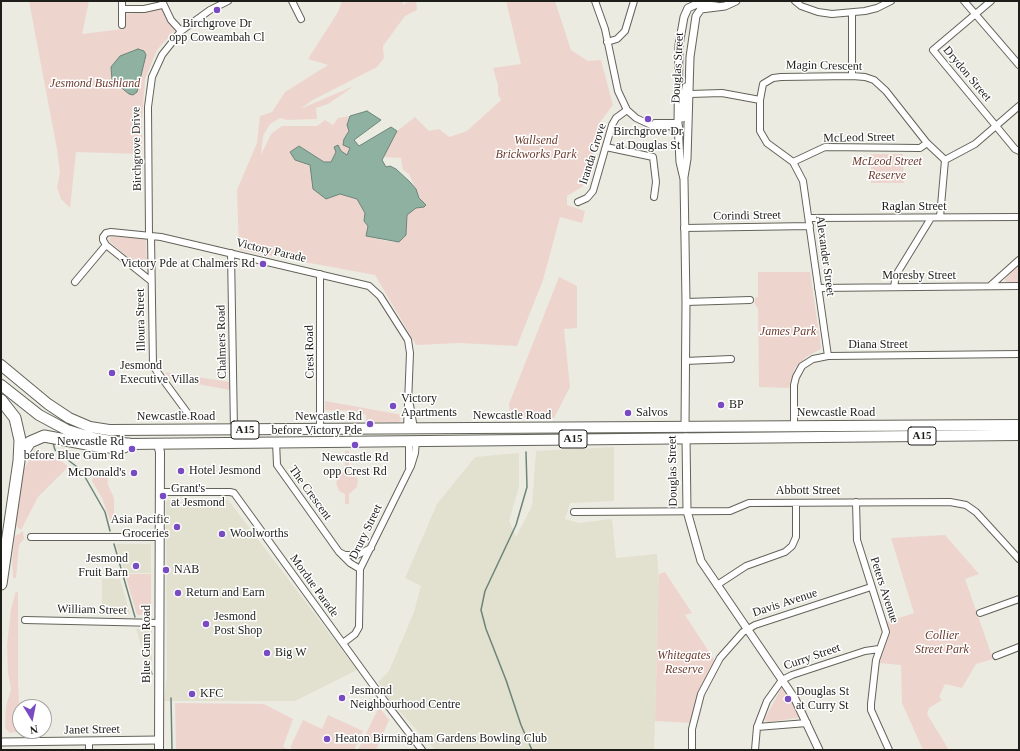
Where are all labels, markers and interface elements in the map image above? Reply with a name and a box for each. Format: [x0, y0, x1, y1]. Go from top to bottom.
marker: Birchgrove Dr opp Coweambah Cl [212, 5, 222, 15]
place label: Birchgrove Dr opp Coweambah Cl [169, 17, 265, 45]
street label: Douglas Street [669, 32, 687, 104]
street label: Drydon Street [940, 43, 994, 105]
street label: Magin Crescent [786, 58, 862, 74]
park label: Jesmond Bushland [50, 77, 140, 91]
street label: Birchgrove Drive [129, 107, 145, 191]
marker: Birchgrove Dr at Douglas St [643, 114, 653, 124]
street label: Iranda Grove [576, 122, 610, 186]
place label: Birchgrove Dr at Douglas St [613, 125, 683, 153]
street label: McLeod Street [823, 130, 895, 146]
park label: Wallsend Brickworks Park [496, 134, 576, 162]
park label: McLeod Street Reserve [852, 155, 922, 183]
street label: Raglan Street [882, 200, 946, 214]
street label: Corindi Street [713, 208, 781, 224]
street label: Alexander Street [812, 215, 838, 297]
street label: Victory Parade [235, 236, 307, 266]
place label: Victory Pde at Chalmers Rd [120, 257, 255, 271]
marker: Victory Pde at Chalmers Rd [258, 259, 268, 269]
street label: Moresby Street [882, 269, 956, 283]
street label: Illoura Street [133, 288, 149, 352]
street label: Chalmers Road [214, 305, 230, 379]
street label: Crest Road [302, 325, 318, 379]
park label: James Park [760, 325, 816, 339]
street label: Diana Street [848, 338, 908, 352]
place label: Jesmond Executive Villas [120, 359, 199, 387]
marker: Jesmond Executive Villas [107, 368, 117, 378]
place label: Victory Apartments [401, 392, 457, 420]
place label: BP [729, 398, 744, 412]
marker: BP [716, 400, 726, 410]
marker: Victory Apartments [388, 401, 398, 411]
place label: Salvos [636, 406, 668, 420]
street label: Newcastle Road [797, 406, 875, 420]
marker: Salvos [623, 408, 633, 418]
street label: Newcastle Road [473, 409, 551, 423]
street label: Newcastle Road [137, 410, 215, 424]
place label: Newcastle Rd before Victory Pde [271, 410, 362, 438]
marker: Newcastle Rd before Victory Pde [365, 419, 375, 429]
road number: A15 [231, 421, 259, 439]
road number: A15 [908, 427, 936, 445]
road number: A15 [559, 430, 587, 448]
place label: Newcastle Rd before Blue Gum Rd [24, 435, 124, 463]
street label: Douglas Street [665, 435, 681, 507]
marker: Newcastle Rd opp Crest Rd [350, 440, 360, 450]
marker: Newcastle Rd before Blue Gum Rd [127, 444, 137, 454]
place label: Newcastle Rd opp Crest Rd [322, 451, 388, 479]
street label: The Crescent [285, 463, 335, 523]
place label: Hotel Jesmond [189, 464, 261, 478]
place label: McDonald's [68, 466, 126, 480]
marker: Hotel Jesmond [176, 466, 186, 476]
marker: McDonald's [129, 468, 139, 478]
place label: Grant's at Jesmond [171, 482, 225, 510]
street label: Abbott Street [776, 484, 840, 498]
marker: Grant's at Jesmond [158, 491, 168, 501]
street label: Drury Street [346, 502, 386, 562]
place label: Asia Pacific Groceries [111, 513, 169, 541]
marker: Asia Pacific Groceries [172, 522, 182, 532]
place label: Woolworths [230, 527, 288, 541]
marker: Woolworths [217, 529, 227, 539]
place label: Jesmond Fruit Barn [78, 552, 128, 580]
street label: Mordue Parade [287, 552, 341, 620]
street label: Peters Avenue [867, 555, 901, 625]
marker: Jesmond Fruit Barn [131, 561, 141, 571]
place label: NAB [174, 563, 199, 577]
marker: NAB [161, 565, 171, 575]
place label: Return and Earn [186, 586, 265, 600]
street label: Davis Avenue [751, 586, 819, 620]
marker: Return and Earn [173, 588, 183, 598]
street label: William Street [57, 602, 127, 618]
street label: Blue Gum Road [140, 605, 154, 683]
place label: Jesmond Post Shop [214, 610, 262, 638]
marker: Jesmond Post Shop [201, 619, 211, 629]
park label: Collier Street Park [915, 629, 969, 657]
street label: Curry Street [782, 641, 842, 673]
place label: Big W [275, 646, 307, 660]
marker: Big W [262, 648, 272, 658]
park label: Whitegates Reserve [657, 649, 711, 677]
place label: Jesmond Neighbourhood Centre [350, 684, 460, 712]
place label: Douglas St at Curry St [796, 685, 849, 713]
place label: KFC [200, 687, 223, 701]
marker: KFC [187, 689, 197, 699]
marker: Jesmond Neighbourhood Centre [337, 693, 347, 703]
marker: Douglas St at Curry St [783, 694, 793, 704]
north arrow [12, 699, 52, 739]
street label: Janet Street [64, 722, 120, 738]
text: N [29, 723, 39, 736]
place label: Heaton Birmingham Gardens Bowling Club [335, 732, 547, 746]
marker: Heaton Birmingham Gardens Bowling Club [322, 734, 332, 744]

